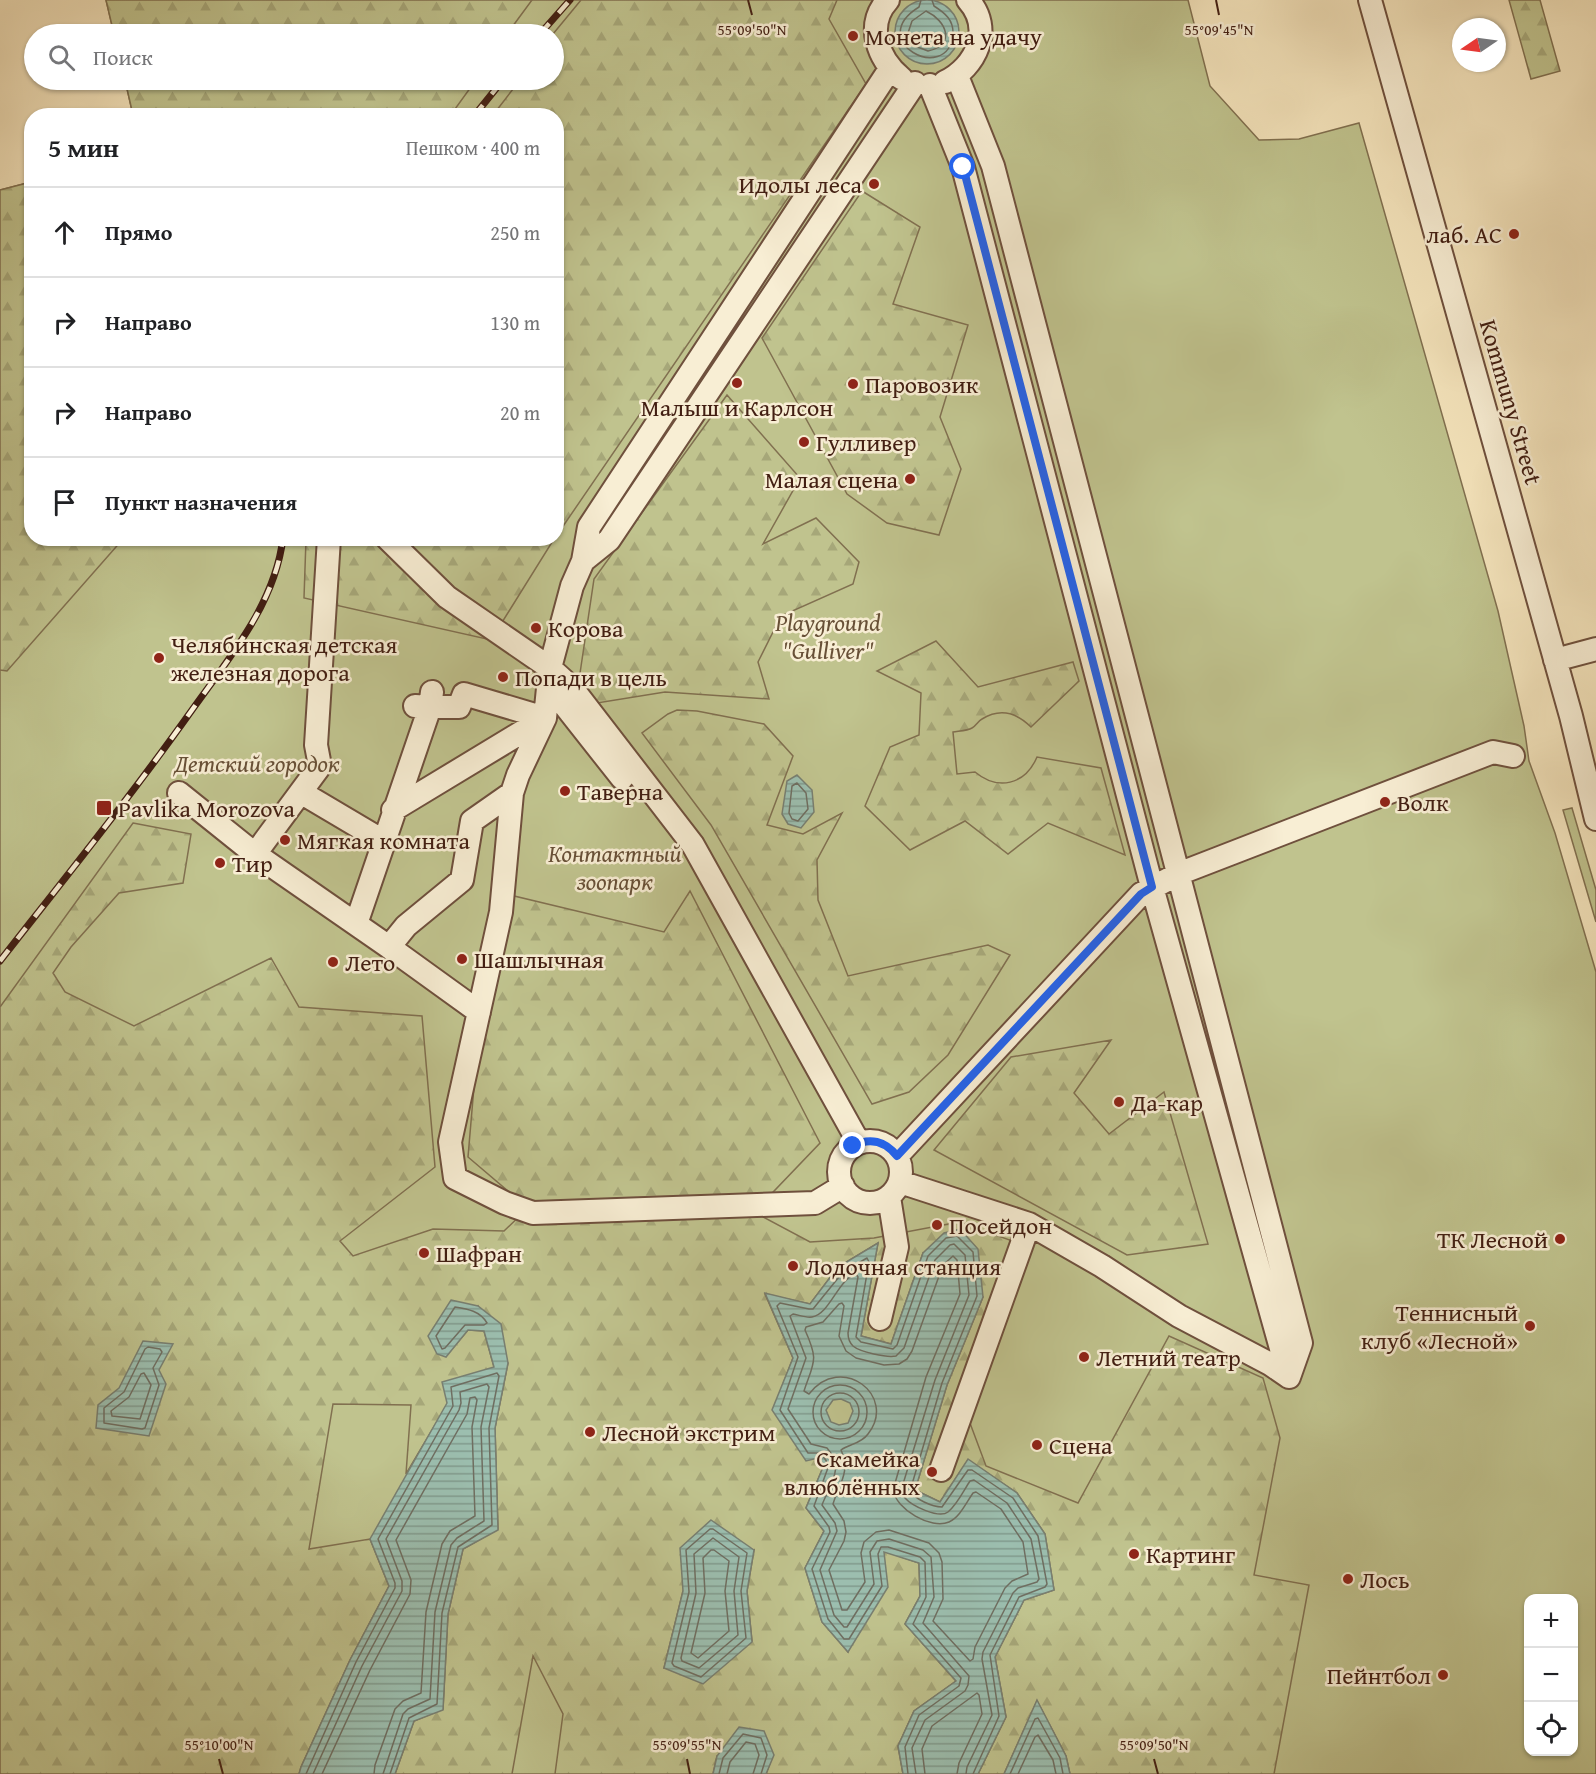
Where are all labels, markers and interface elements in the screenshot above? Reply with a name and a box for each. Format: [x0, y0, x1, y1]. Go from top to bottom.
north arrow [1452, 18, 1506, 72]
text: 55°09'50"N [718, 19, 787, 40]
place label: Монета на удачу [865, 19, 1042, 54]
text: 55°09'45"N [1185, 19, 1254, 40]
search box [24, 24, 564, 90]
marker: Монета на удачу [846, 29, 860, 43]
icon: search [45, 41, 78, 74]
text: Поиск [93, 41, 153, 73]
text: 5 мин [48, 128, 119, 167]
text: Пешком · 400 m [406, 133, 540, 162]
route start [949, 153, 975, 179]
place label: Идолы леса [739, 167, 863, 202]
marker: Идолы леса [867, 177, 881, 191]
icon: ahead [48, 216, 81, 249]
text: Прямо [105, 216, 172, 248]
place label: лаб. АС [1426, 217, 1502, 252]
text: 250 m [490, 218, 540, 247]
marker: лаб. АС [1507, 227, 1521, 241]
icon: right [48, 306, 81, 339]
text: Направо [105, 306, 192, 338]
text: 130 m [490, 308, 540, 337]
street label: Kommuny Street [1471, 315, 1551, 489]
place label: Паровозик [865, 367, 979, 402]
marker: Малыш и Карлсон [730, 376, 744, 390]
marker: Паровозик [846, 377, 860, 391]
place label: Малыш и Карлсон [641, 390, 833, 425]
icon: right [48, 396, 81, 429]
text: Направо [105, 396, 192, 428]
text: 20 m [500, 398, 540, 427]
place label: Гулливер [816, 425, 917, 460]
marker: Гулливер [797, 435, 811, 449]
place label: Малая сцена [765, 462, 899, 497]
marker: Малая сцена [903, 472, 917, 486]
icon: arrive [48, 486, 81, 519]
text: Пункт назначения [105, 486, 297, 518]
park label: Playground "Gulliver" [774, 605, 881, 668]
place label: Корова [548, 611, 624, 646]
marker: Корова [529, 621, 543, 635]
place label: Челябинская детская железная дорога [171, 627, 398, 690]
marker: Челябинская детская железная дорога [152, 651, 166, 665]
place label: Попади в цель [515, 660, 667, 695]
marker: Попади в цель [496, 670, 510, 684]
park label: Детский городок [172, 746, 340, 781]
place label: Таверна [577, 774, 664, 809]
marker: Таверна [558, 784, 572, 798]
place label: Волк [1397, 785, 1449, 820]
place label: Pavlika Morozova [118, 791, 296, 826]
marker: Волк [1378, 795, 1392, 809]
marker: Pavlika Morozova [95, 799, 113, 817]
place label: Мягкая комната [297, 823, 470, 858]
marker: Мягкая комната [278, 833, 292, 847]
park label: Контактный зоопарк [548, 836, 682, 899]
place label: Тир [232, 846, 273, 881]
marker: Тир [213, 856, 227, 870]
place label: Шашлычная [474, 942, 604, 977]
place label: Лето [345, 945, 395, 980]
marker: Шашлычная [455, 952, 469, 966]
marker: Лето [326, 955, 340, 969]
place label: Да-кар [1130, 1085, 1203, 1120]
marker: Да-кар [1112, 1095, 1126, 1109]
route end [839, 1132, 865, 1158]
place label: Посейдон [949, 1208, 1052, 1243]
marker: Посейдон [930, 1218, 944, 1232]
place label: ТК Лесной [1437, 1222, 1548, 1257]
marker: ТК Лесной [1553, 1232, 1567, 1246]
place label: Шафран [436, 1236, 522, 1271]
marker: Шафран [417, 1246, 431, 1260]
place label: Лодочная станция [805, 1249, 1001, 1284]
marker: Лодочная станция [786, 1259, 800, 1273]
place label: Теннисный клуб «Лесной» [1361, 1295, 1518, 1358]
marker: Теннисный клуб «Лесной» [1523, 1319, 1537, 1333]
place label: Летний театр [1096, 1340, 1241, 1375]
marker: Летний театр [1077, 1350, 1091, 1364]
place label: Лесной экстрим [602, 1415, 775, 1450]
marker: Лесной экстрим [583, 1425, 597, 1439]
place label: Сцена [1049, 1428, 1113, 1463]
marker: Сцена [1030, 1438, 1044, 1452]
place label: Скамейка влюблённых [784, 1441, 921, 1504]
marker: Скамейка влюблённых [925, 1465, 939, 1479]
place label: Картинг [1146, 1537, 1235, 1572]
marker: Картинг [1127, 1547, 1141, 1561]
place label: Лось [1360, 1562, 1409, 1597]
marker: Лось [1341, 1572, 1355, 1586]
map controls [1524, 1594, 1578, 1756]
button: + [1524, 1594, 1578, 1648]
button: − [1524, 1648, 1578, 1702]
place label: Пейнтбол [1327, 1658, 1431, 1693]
marker: Пейнтбол [1436, 1668, 1450, 1682]
button: locate [1524, 1702, 1578, 1756]
text: 55°10'00"N [185, 1734, 254, 1755]
text: 55°09'55"N [653, 1734, 722, 1755]
text: 55°09'50"N [1120, 1734, 1189, 1755]

